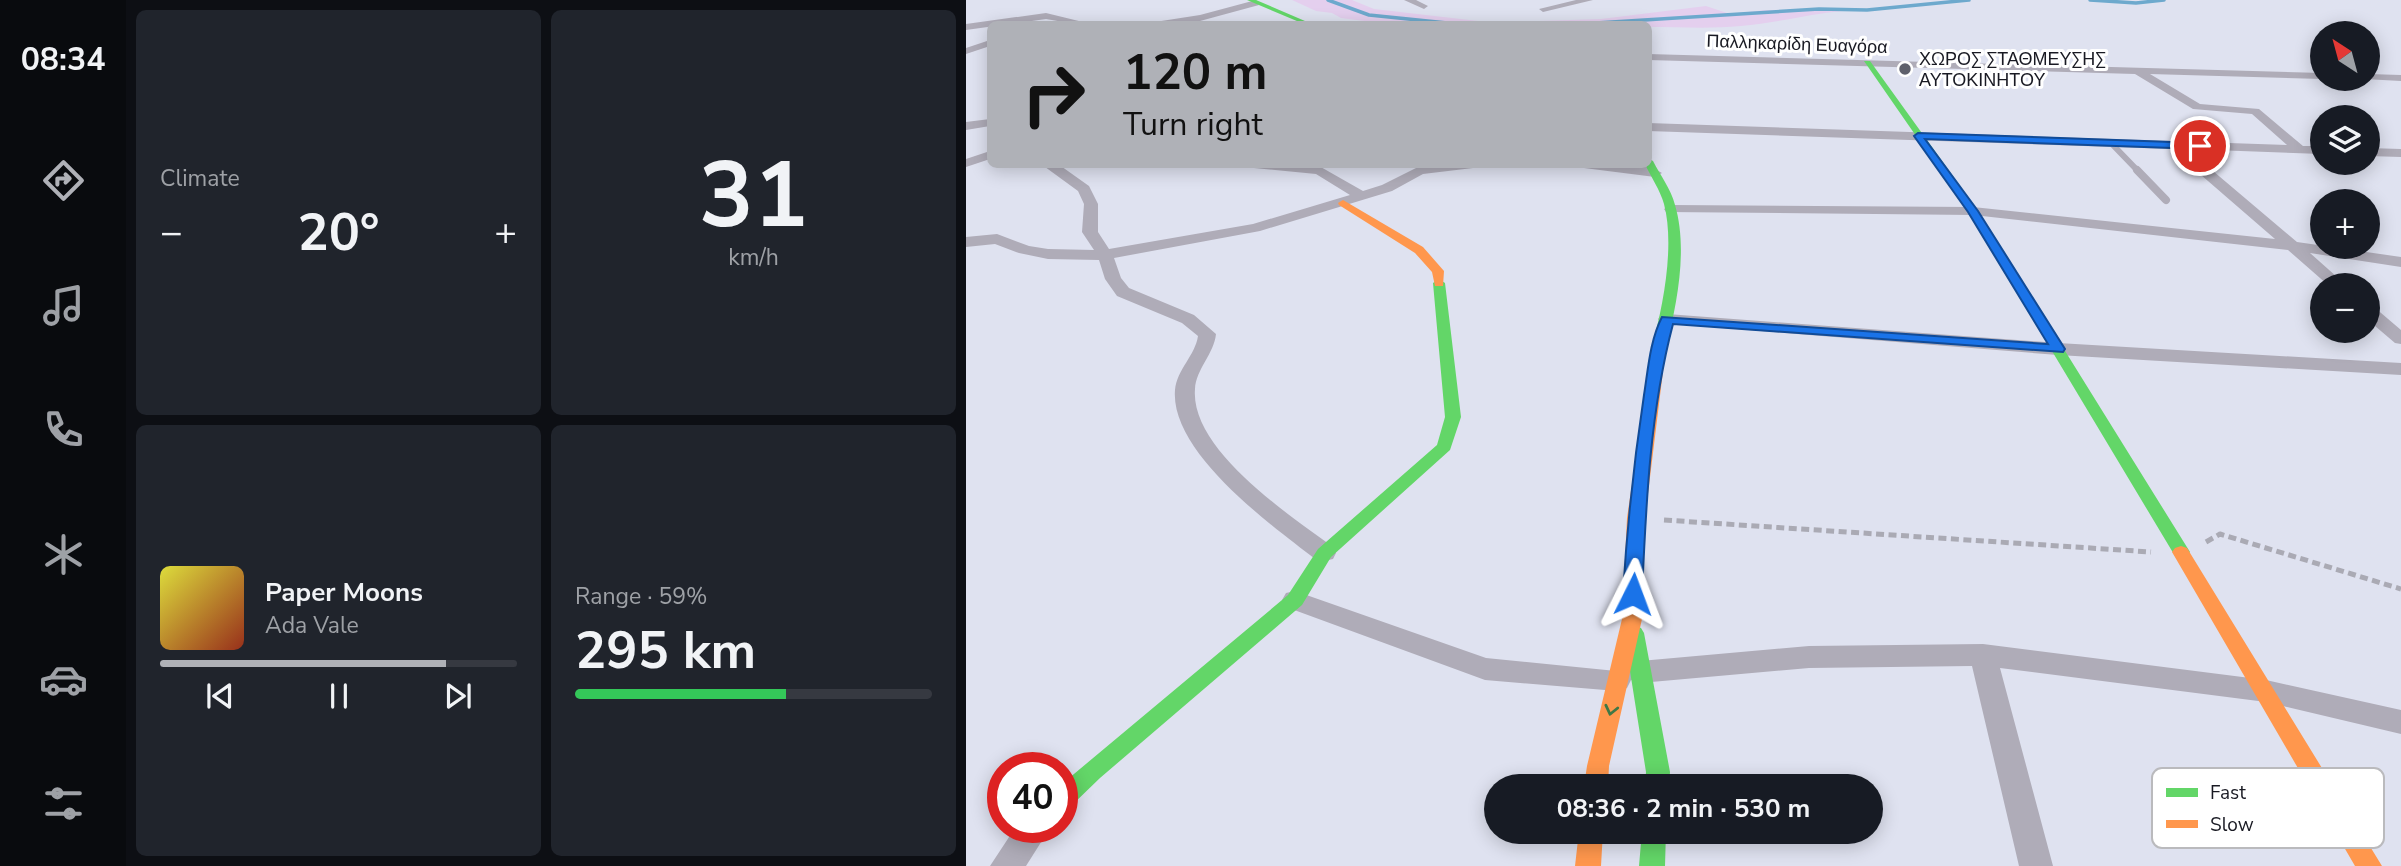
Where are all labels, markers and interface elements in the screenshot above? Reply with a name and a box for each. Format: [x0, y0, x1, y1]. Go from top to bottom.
north arrow [2310, 21, 2380, 91]
map controls [2310, 21, 2380, 343]
street label: Παλληκαρίδη Ευαγόρα [1706, 29, 1888, 59]
text: 08:34 [21, 38, 105, 81]
text: 120 m [1123, 39, 1267, 106]
place label: ΧΩΡΟΣ ΣΤΑΘΜΕΥΣΗΣ ΑΥΤΟΚΙΝΗΤΟΥ [1919, 47, 2106, 92]
icon: right [1008, 49, 1099, 140]
marker: ΧΩΡΟΣ ΣΤΑΘΜΕΥΣΗΣ ΑΥΤΟΚΙΝΗΤΟΥ [1897, 61, 1913, 77]
text: Turn right [1123, 103, 1263, 146]
button: layers [2310, 105, 2380, 175]
pin [2170, 116, 2230, 176]
icon: arrive [2181, 127, 2219, 165]
text: 31 [699, 134, 808, 258]
icon: directions [39, 156, 88, 205]
text: Climate [160, 163, 240, 194]
button: + [2310, 189, 2380, 259]
text: 20° [297, 197, 380, 268]
text: − [160, 207, 183, 258]
text: + [494, 207, 517, 258]
text: km/h [728, 242, 779, 273]
button: − [2310, 273, 2380, 343]
icon: music [39, 281, 88, 330]
icon: phone [39, 405, 88, 454]
icon: climate [39, 530, 88, 579]
position arrow [1596, 557, 1670, 631]
text: Paper Moons [265, 575, 423, 610]
text: Range · 59% [575, 581, 707, 612]
text: Ada Vale [265, 610, 359, 641]
text: 295 km [575, 615, 756, 686]
icon: car [39, 655, 88, 704]
icon: previous [201, 677, 239, 715]
icon: pause [320, 677, 358, 715]
icon: next [439, 677, 477, 715]
one-way arrow [1604, 704, 1619, 716]
speed limit sign: 40 [987, 752, 1078, 843]
legend [2152, 768, 2384, 848]
icon: filters [39, 779, 88, 828]
text: Fast [2210, 780, 2246, 806]
text: 08:36 · 2 min · 530 m [1557, 791, 1810, 826]
text: Slow [2210, 812, 2254, 838]

